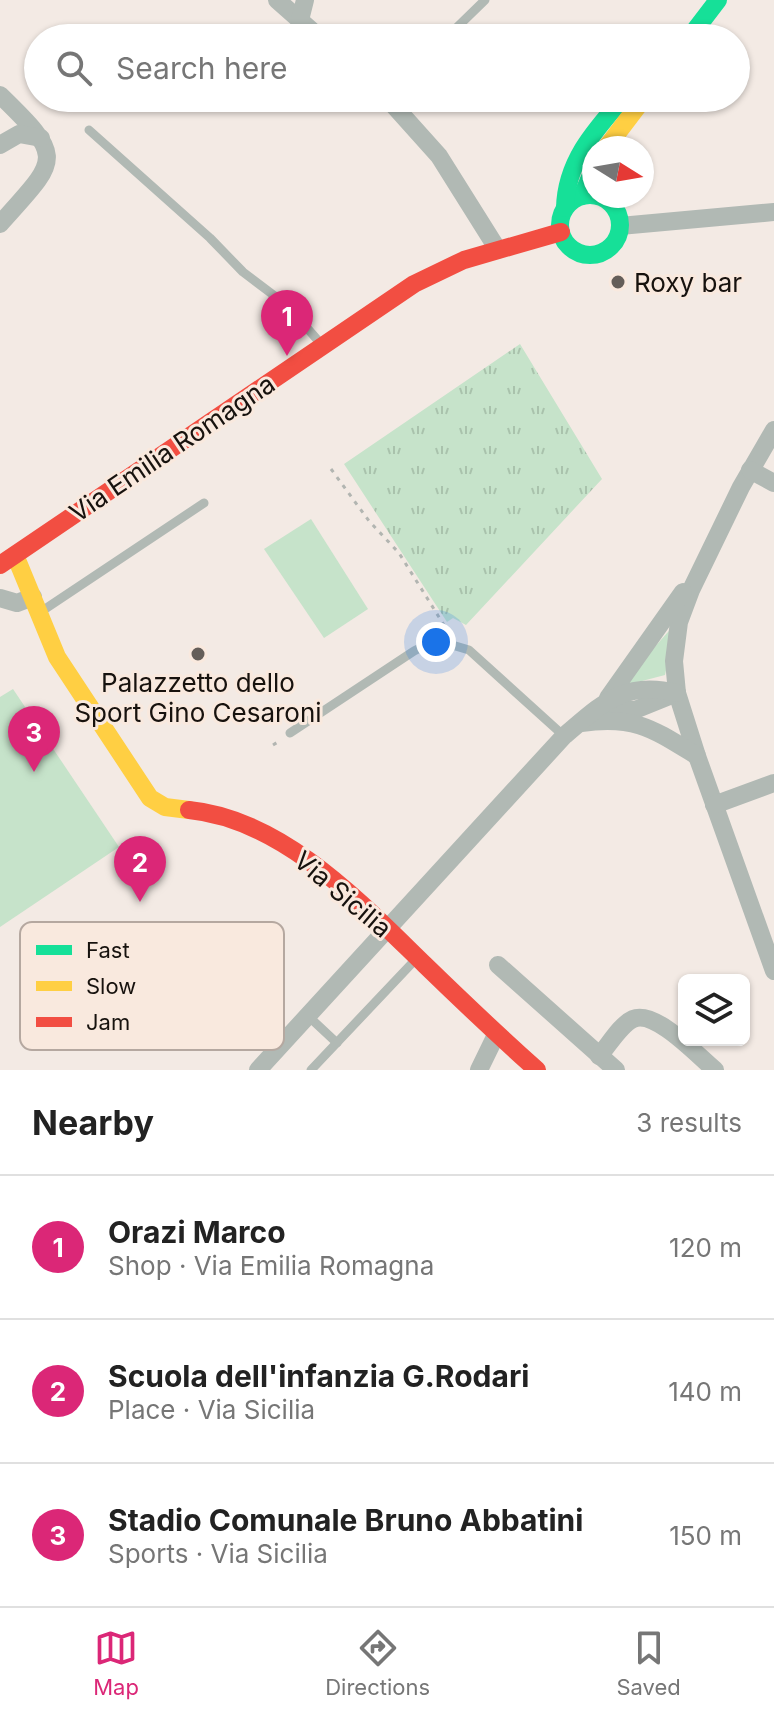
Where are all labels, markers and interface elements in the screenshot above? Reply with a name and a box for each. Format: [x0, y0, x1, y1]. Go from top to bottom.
search box [24, 24, 750, 112]
icon: search [52, 46, 96, 90]
text: Search here [116, 50, 288, 86]
north arrow [582, 136, 654, 208]
place label: Roxy bar [634, 267, 742, 298]
marker: Roxy bar [609, 273, 627, 291]
pin: 1 [261, 290, 313, 356]
street label: Via Emilia Romagna [64, 368, 280, 528]
your location [416, 622, 456, 662]
marker: Palazzetto dello Sport Gino Cesaroni [189, 645, 207, 663]
place label: Palazzetto dello Sport Gino Cesaroni [74, 667, 322, 728]
pin: 3 [8, 706, 60, 772]
pin: 2 [114, 836, 166, 902]
street label: Via Sicilia [288, 844, 398, 944]
legend [20, 922, 284, 1050]
text: Fast [86, 937, 130, 963]
text: Slow [86, 973, 136, 999]
map controls [678, 974, 750, 1046]
button: layers [678, 974, 750, 1046]
text: Jam [86, 1009, 130, 1035]
text: Nearby [32, 1102, 154, 1143]
text: 3 results [636, 1107, 742, 1138]
text: Orazi Marco [108, 1214, 286, 1250]
text: 1 [52, 1232, 64, 1263]
text: 120 m [669, 1232, 742, 1263]
text: Shop · Via Emilia Romagna [108, 1250, 434, 1281]
text: Scuola dell'infanzia G.Rodari [108, 1358, 529, 1394]
text: 2 [50, 1376, 66, 1407]
text: 140 m [668, 1376, 742, 1407]
text: Place · Via Sicilia [108, 1394, 315, 1425]
text: Stadio Comunale Bruno Abbatini [108, 1502, 583, 1538]
text: 3 [50, 1520, 66, 1551]
text: 150 m [669, 1520, 742, 1551]
text: Sports · Via Sicilia [108, 1538, 328, 1569]
tab: Map [93, 1626, 139, 1700]
tab: Directions [325, 1626, 430, 1700]
tab: Saved [616, 1626, 681, 1700]

